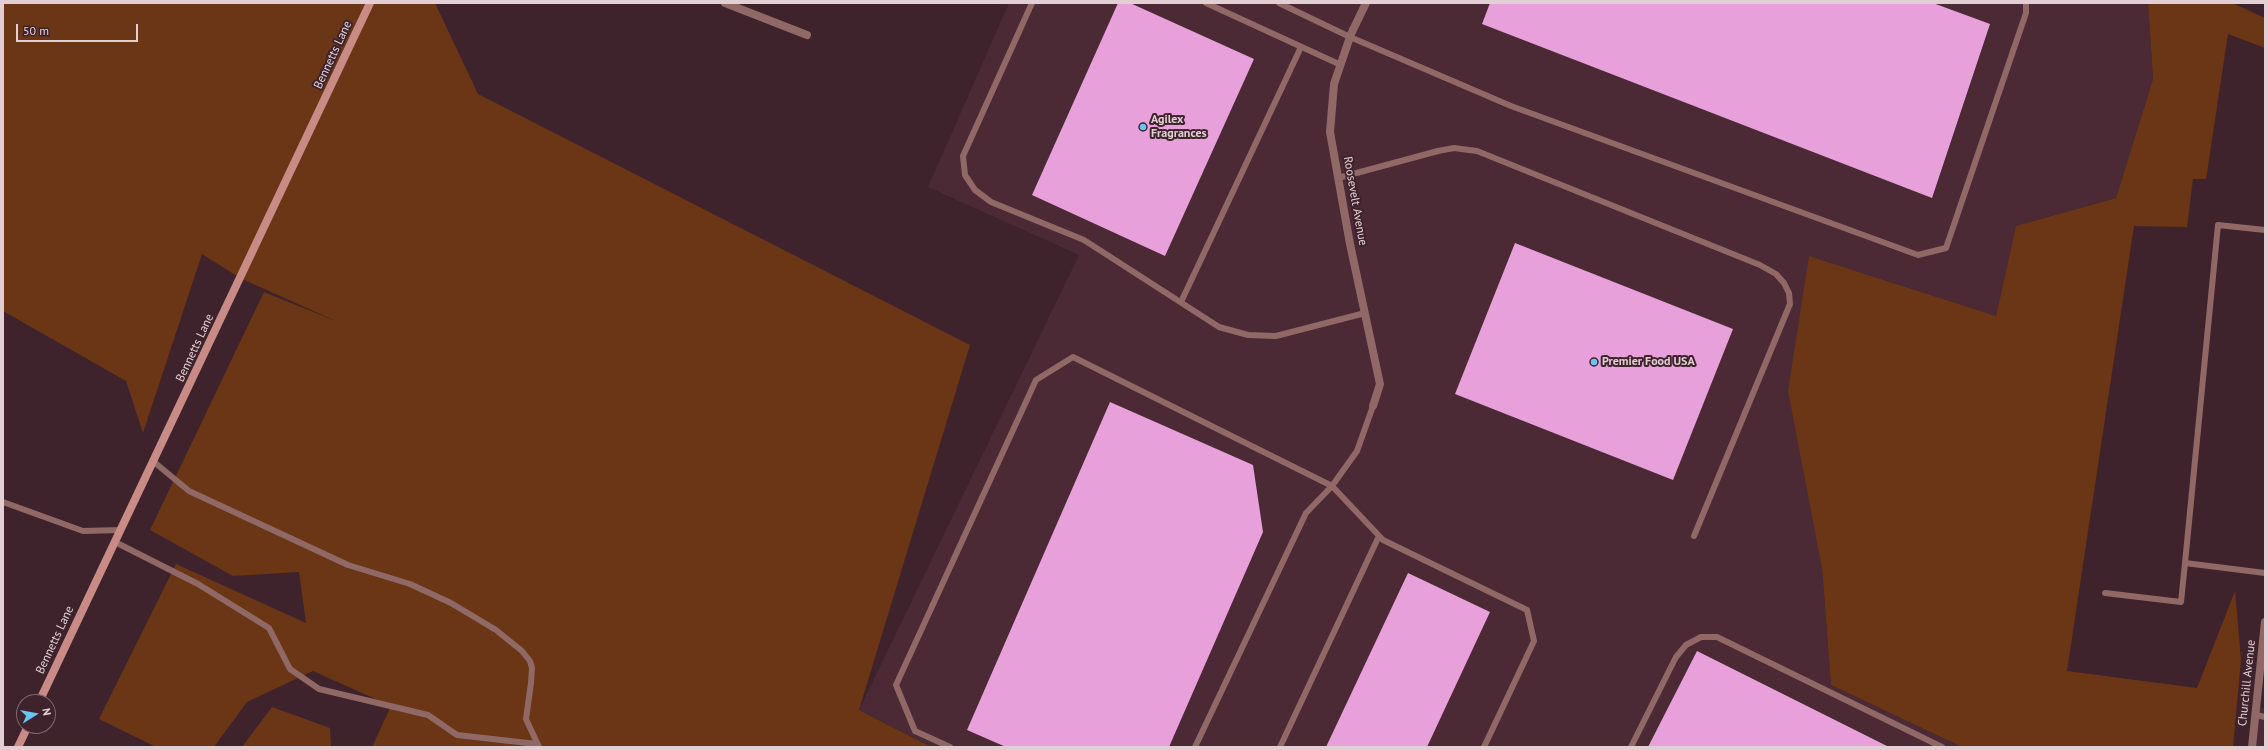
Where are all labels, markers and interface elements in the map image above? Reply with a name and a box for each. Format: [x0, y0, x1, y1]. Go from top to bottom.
scale bar [18, 16, 140, 42]
street label: Bennetts Lane [311, 19, 355, 91]
text: 50 m [23, 23, 49, 38]
place label: Agilex Fragrances [1151, 113, 1207, 141]
marker: Agilex Fragrances [1138, 122, 1148, 132]
street label: Roosevelt Avenue [1340, 155, 1370, 247]
street label: Bennetts Lane [173, 312, 217, 384]
place label: Premier Food USA [1602, 355, 1695, 369]
marker: Premier Food USA [1589, 357, 1599, 367]
street label: Bennetts Lane [33, 604, 77, 676]
street label: Churchill Avenue [2235, 639, 2259, 727]
north arrow [16, 694, 56, 734]
text: N [39, 707, 54, 717]

